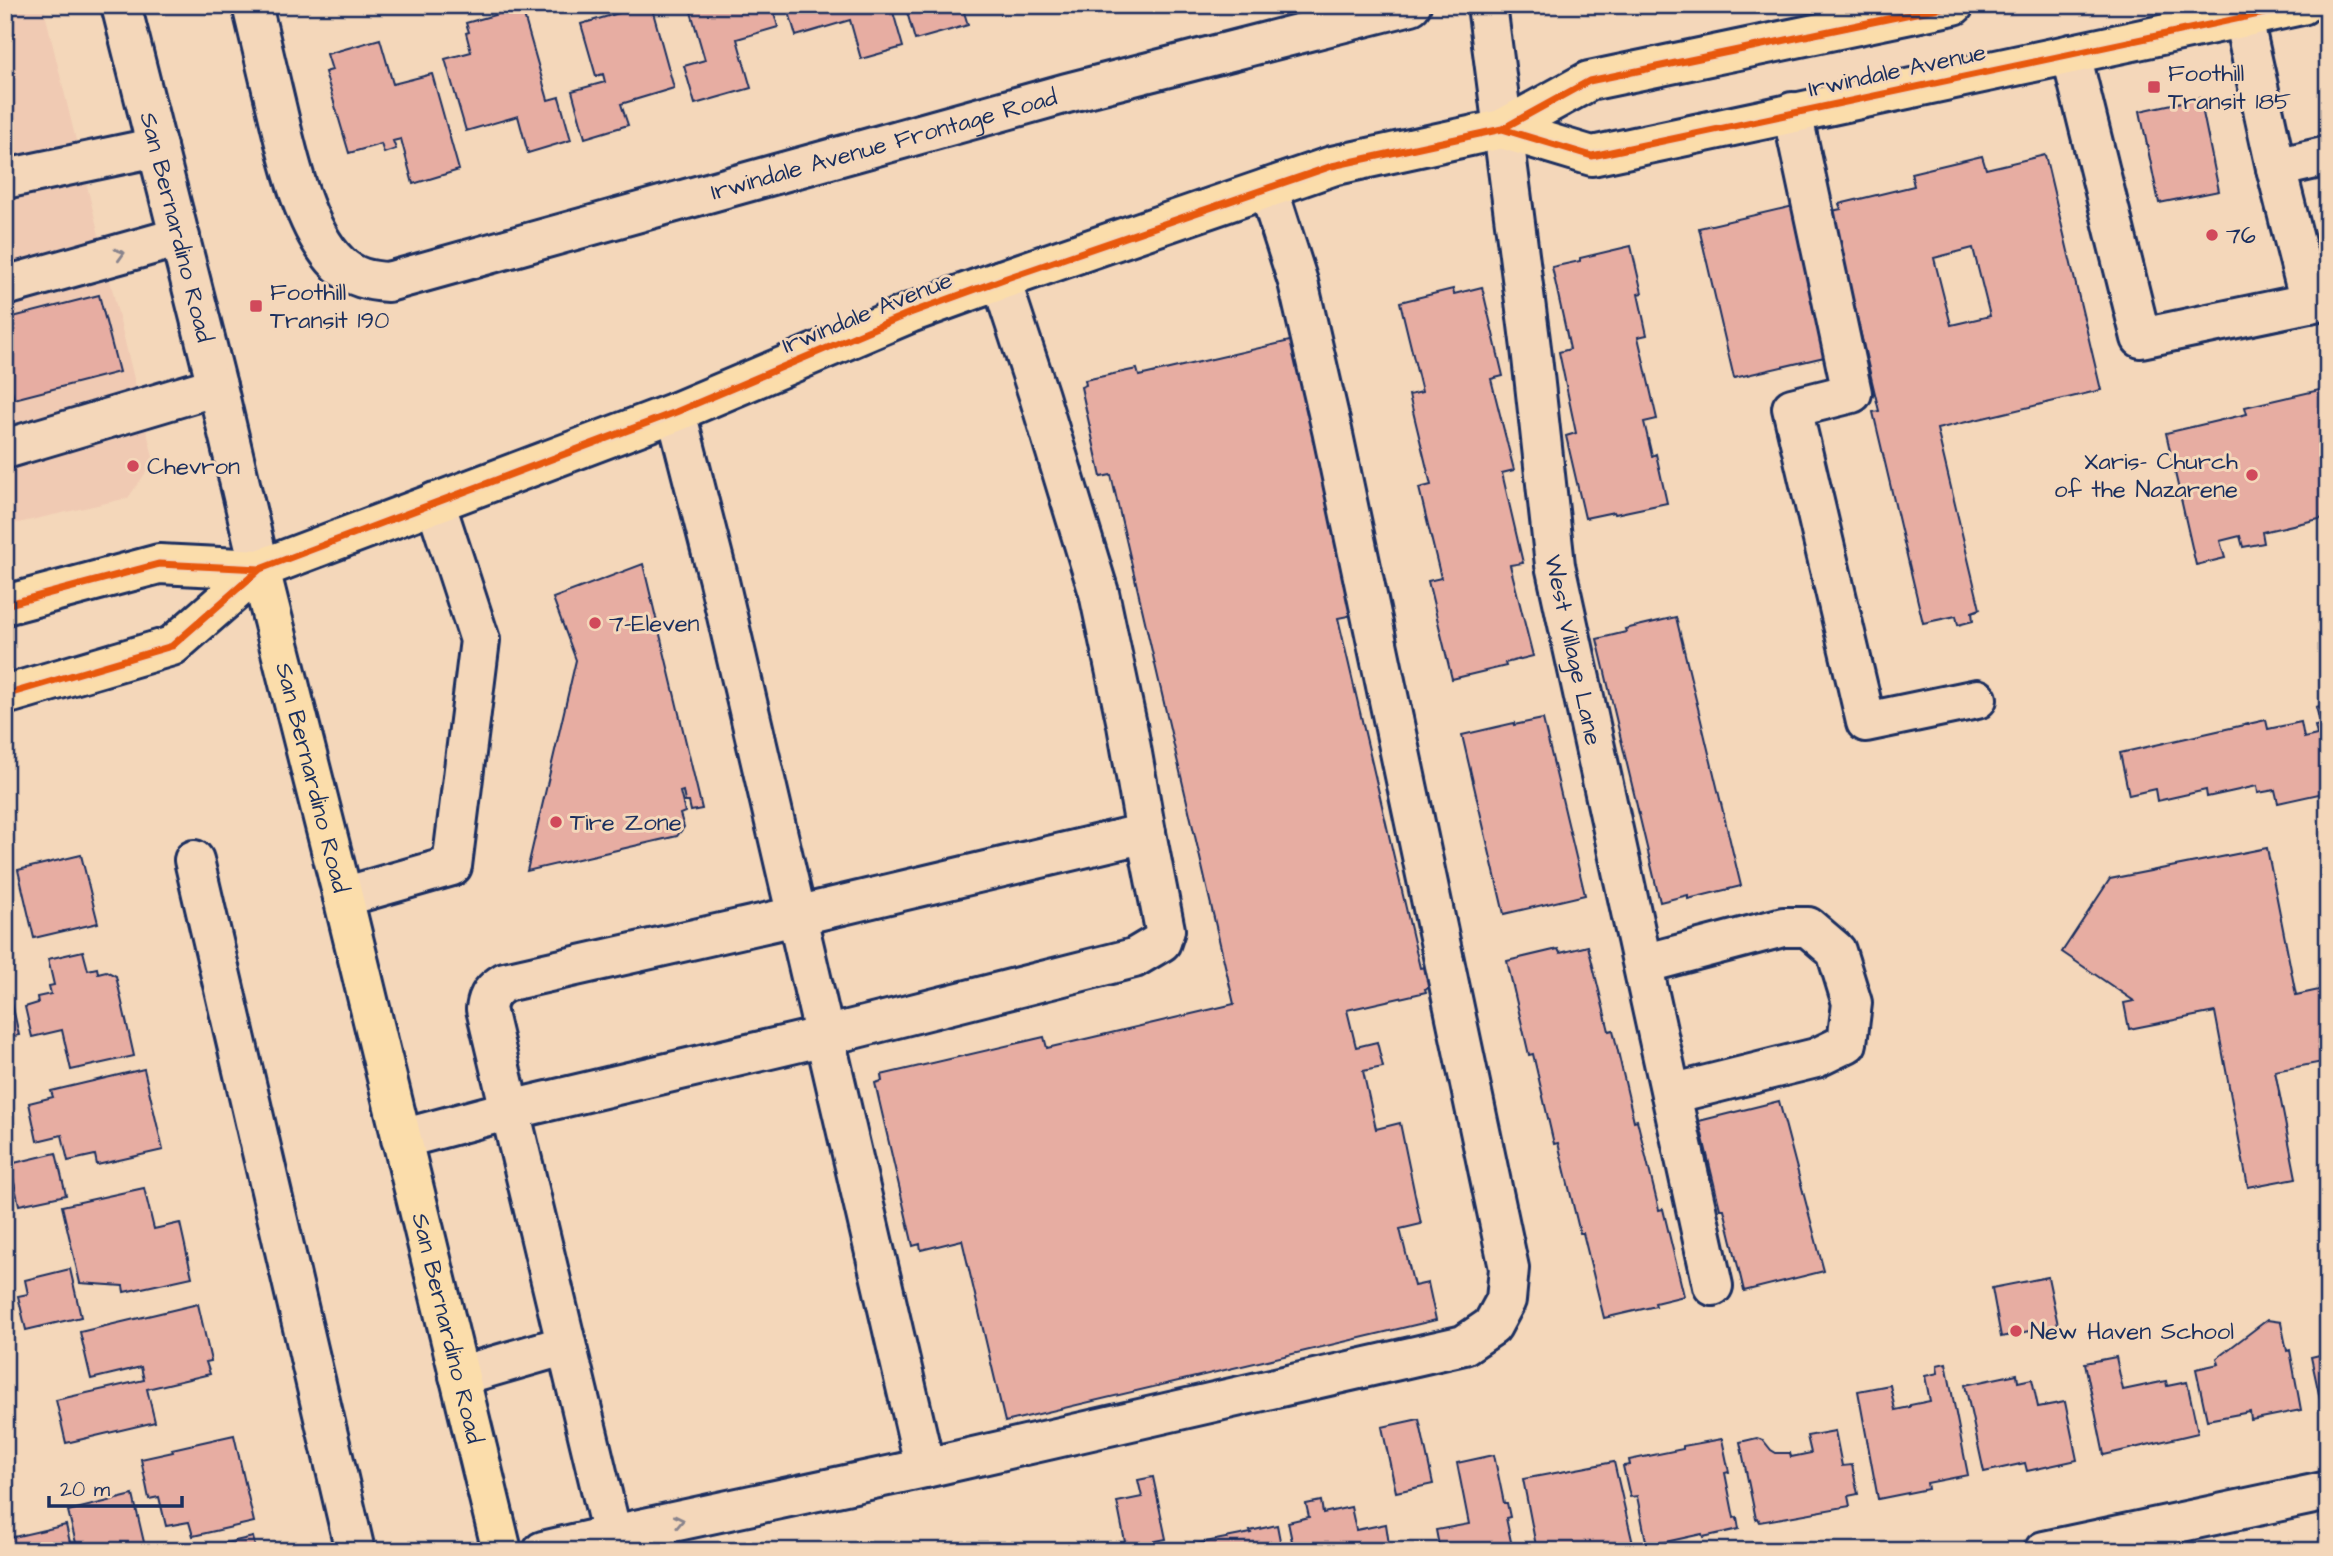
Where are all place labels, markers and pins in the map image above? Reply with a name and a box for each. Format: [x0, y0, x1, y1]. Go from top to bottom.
place label: Foothill Transit 185 [2168, 57, 2291, 119]
marker: Foothill Transit 185 [2146, 79, 2162, 95]
place label: 76 [2226, 219, 2256, 253]
marker: 76 [2204, 227, 2220, 243]
place label: Foothill Transit 190 [270, 276, 389, 338]
marker: Foothill Transit 190 [248, 298, 264, 314]
place label: Xaris- Church of the Nazarene [2054, 445, 2238, 507]
place label: Chevron [147, 450, 240, 484]
marker: Chevron [125, 458, 141, 474]
marker: Xaris- Church of the Nazarene [2244, 467, 2260, 483]
place label: 7-Eleven [609, 607, 700, 641]
marker: 7-Eleven [587, 615, 603, 631]
place label: Tire Zone [570, 806, 682, 840]
marker: Tire Zone [548, 814, 564, 830]
place label: New Haven School [2030, 1315, 2234, 1349]
marker: New Haven School [2008, 1323, 2024, 1339]

